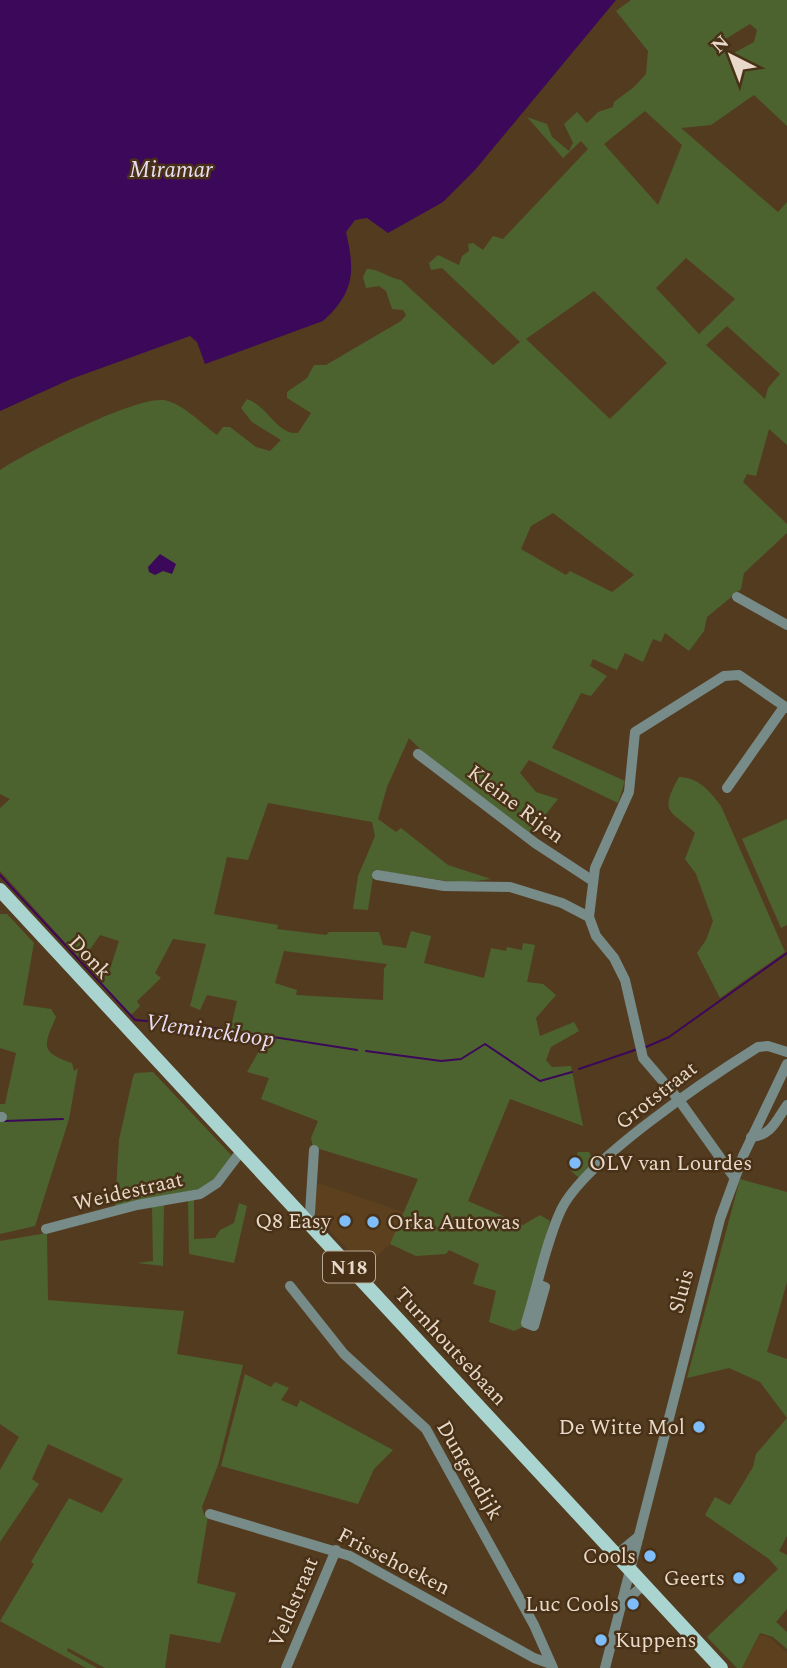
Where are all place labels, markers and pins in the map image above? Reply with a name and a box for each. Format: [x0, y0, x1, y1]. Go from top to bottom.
place label: OLV van Lourdes [589, 1148, 752, 1180]
marker: OLV van Lourdes [567, 1155, 583, 1171]
place label: Q8 Easy [255, 1206, 332, 1238]
place label: Orka Autowas [387, 1207, 520, 1239]
marker: Q8 Easy [337, 1213, 353, 1229]
marker: Orka Autowas [365, 1214, 381, 1230]
place label: De Witte Mol [558, 1412, 685, 1444]
marker: De Witte Mol [691, 1419, 707, 1435]
place label: Cools [583, 1541, 636, 1573]
marker: Cools [642, 1548, 658, 1564]
place label: Geerts [664, 1563, 725, 1595]
marker: Geerts [731, 1570, 747, 1586]
place label: Luc Cools [525, 1589, 619, 1621]
marker: Luc Cools [625, 1596, 641, 1612]
place label: Kuppens [615, 1625, 697, 1657]
marker: Kuppens [593, 1632, 609, 1648]

